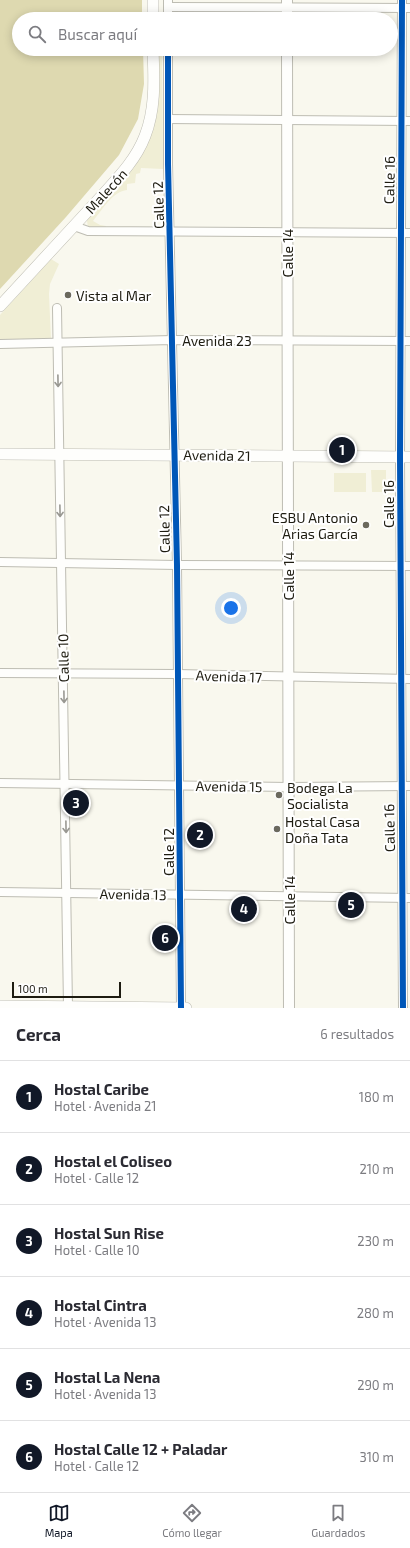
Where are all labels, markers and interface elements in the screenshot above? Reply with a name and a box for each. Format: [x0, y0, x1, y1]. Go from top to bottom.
search box [12, 12, 398, 56]
icon: search [26, 23, 48, 45]
text: Buscar aquí [58, 25, 137, 43]
street label: Calle 16 [380, 156, 398, 204]
street label: Malecón [81, 165, 131, 217]
street label: Calle 12 [149, 181, 167, 229]
street label: Calle 14 [279, 229, 296, 277]
place label: Vista al Mar [76, 287, 152, 304]
marker: Vista al Mar [63, 290, 73, 300]
street label: Avenida 23 [182, 332, 252, 349]
one-way arrow [54, 374, 62, 387]
pin: 1 [329, 435, 355, 465]
street label: Avenida 21 [183, 446, 251, 464]
street label: Calle 16 [380, 480, 397, 528]
one-way arrow [57, 504, 64, 517]
street label: Calle 12 [155, 505, 173, 553]
place label: ESBU Antonio Arias García [272, 509, 358, 542]
marker: ESBU Antonio Arias García [361, 520, 371, 530]
street label: Calle 14 [280, 552, 297, 600]
your location [221, 598, 241, 618]
street label: Calle 10 [54, 634, 72, 682]
street label: Avenida 17 [195, 666, 263, 686]
one-way arrow [60, 690, 67, 703]
street label: Avenida 15 [195, 777, 263, 795]
place label: Bodega La Socialista [287, 779, 353, 812]
pin: 3 [63, 788, 89, 818]
marker: Bodega La Socialista [274, 790, 284, 800]
street label: Calle 16 [380, 804, 398, 852]
place label: Hostal Casa Doña Tata [285, 813, 360, 846]
one-way arrow [62, 820, 70, 833]
pin: 2 [187, 820, 213, 850]
marker: Hostal Casa Doña Tata [272, 824, 282, 834]
street label: Calle 12 [160, 828, 177, 876]
street label: Calle 14 [281, 876, 298, 924]
street label: Avenida 13 [99, 885, 167, 903]
pin: 5 [338, 890, 364, 920]
pin: 4 [231, 894, 257, 924]
pin: 6 [152, 923, 178, 953]
scale bar [12, 980, 121, 999]
text: 100 m [18, 982, 48, 995]
text: Cerca [16, 1024, 61, 1044]
text: 6 resultados [320, 1026, 394, 1042]
text: Hostal Caribe [54, 1080, 149, 1098]
text: 1 [26, 1089, 32, 1105]
text: 180 m [359, 1089, 394, 1105]
text: Hotel · Avenida 21 [54, 1098, 156, 1114]
text: Hostal el Coliseo [54, 1152, 172, 1170]
text: 2 [25, 1161, 33, 1177]
text: 210 m [359, 1161, 394, 1177]
text: Hotel · Calle 12 [54, 1170, 139, 1186]
text: Hostal Sun Rise [54, 1224, 164, 1242]
text: 3 [25, 1233, 33, 1249]
text: 230 m [357, 1233, 394, 1249]
text: Hotel · Calle 10 [54, 1242, 140, 1258]
text: Hostal Cintra [54, 1296, 147, 1314]
text: 4 [25, 1305, 33, 1321]
text: 280 m [357, 1305, 394, 1321]
text: Hotel · Avenida 13 [54, 1314, 156, 1330]
text: Hostal La Nena [54, 1368, 160, 1386]
text: 5 [25, 1377, 33, 1393]
text: 290 m [357, 1377, 394, 1393]
text: Hotel · Avenida 13 [54, 1386, 156, 1402]
text: Hostal Calle 12 + Paladar [54, 1440, 227, 1458]
text: 6 [25, 1449, 33, 1465]
text: 310 m [359, 1449, 394, 1465]
text: Hotel · Calle 12 [54, 1458, 139, 1474]
tab: Mapa [45, 1502, 73, 1539]
tab: Cómo llegar [162, 1502, 222, 1539]
tab: Guardados [311, 1502, 365, 1539]

